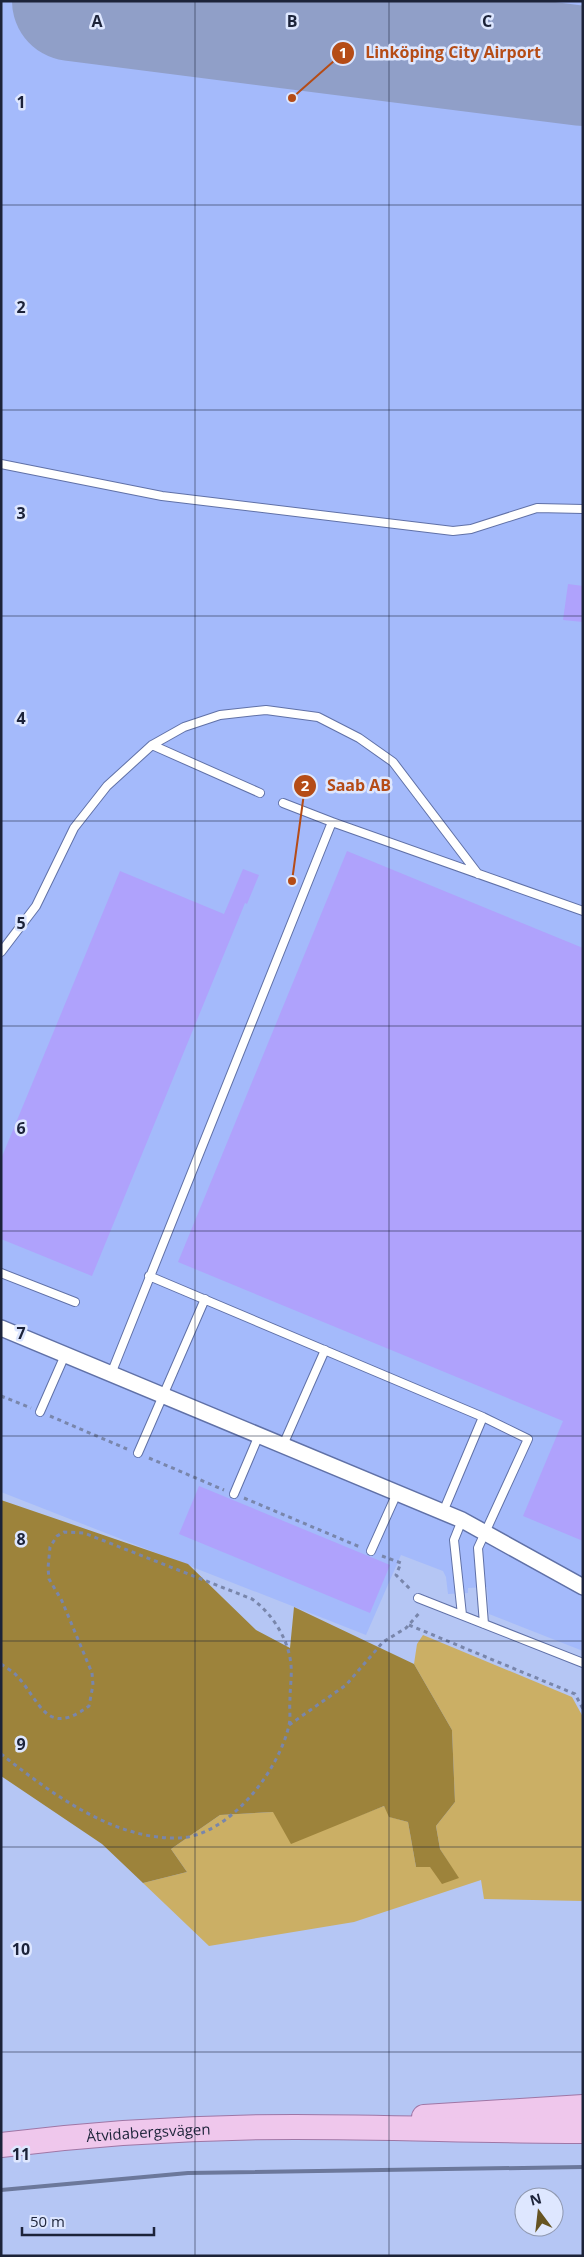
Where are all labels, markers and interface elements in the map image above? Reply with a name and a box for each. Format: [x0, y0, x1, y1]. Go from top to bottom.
text: A [91, 10, 103, 32]
text: B [287, 10, 297, 32]
text: C [482, 10, 492, 32]
callout: Linköping City Airport [330, 37, 551, 68]
text: Linköping City Airport [365, 41, 541, 63]
text: 1 [339, 42, 347, 62]
text: 1 [16, 91, 26, 113]
text: 2 [16, 296, 26, 318]
text: 3 [16, 502, 26, 524]
text: 4 [16, 707, 26, 729]
callout: Saab AB [292, 770, 401, 801]
text: Saab AB [327, 774, 391, 796]
text: 2 [301, 775, 310, 795]
text: 5 [16, 912, 26, 934]
text: 6 [16, 1117, 26, 1139]
text: 7 [16, 1322, 26, 1344]
text: 8 [16, 1528, 26, 1550]
text: 9 [16, 1733, 26, 1755]
text: 10 [12, 1938, 30, 1960]
street label: Åtvidabergsvägen [85, 2118, 211, 2146]
text: 11 [12, 2143, 30, 2165]
north arrow [514, 2187, 564, 2237]
text: N [528, 2188, 543, 2210]
scale bar [22, 2204, 155, 2236]
text: 50 m [30, 2211, 65, 2231]

